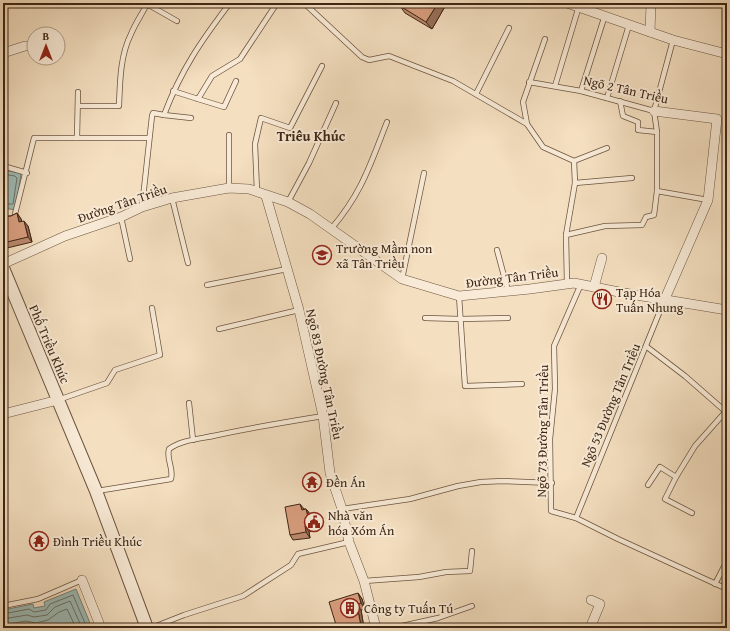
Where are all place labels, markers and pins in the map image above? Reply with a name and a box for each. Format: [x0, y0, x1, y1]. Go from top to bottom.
place label: Trường Mầm non xã Tân Triều [336, 239, 433, 273]
school or university icon: Trường Mầm non xã Tân Triều [311, 244, 333, 266]
place label: Tạp Hóa Tuấn Nhung [616, 283, 684, 317]
restaurant icon: Tạp Hóa Tuấn Nhung [591, 288, 613, 310]
temple icon: Đền Án [301, 471, 323, 493]
place label: Đền Án [326, 473, 366, 492]
place label: Nhà văn hóa Xóm Án [328, 506, 395, 540]
public building icon: Nhà văn hóa Xóm Án [303, 511, 325, 533]
temple icon: Đình Triều Khúc [28, 530, 50, 552]
place label: Đình Triều Khúc [53, 532, 142, 551]
building icon: Công ty Tuấn Tú [339, 597, 361, 619]
place label: Công ty Tuấn Tú [364, 599, 453, 618]

